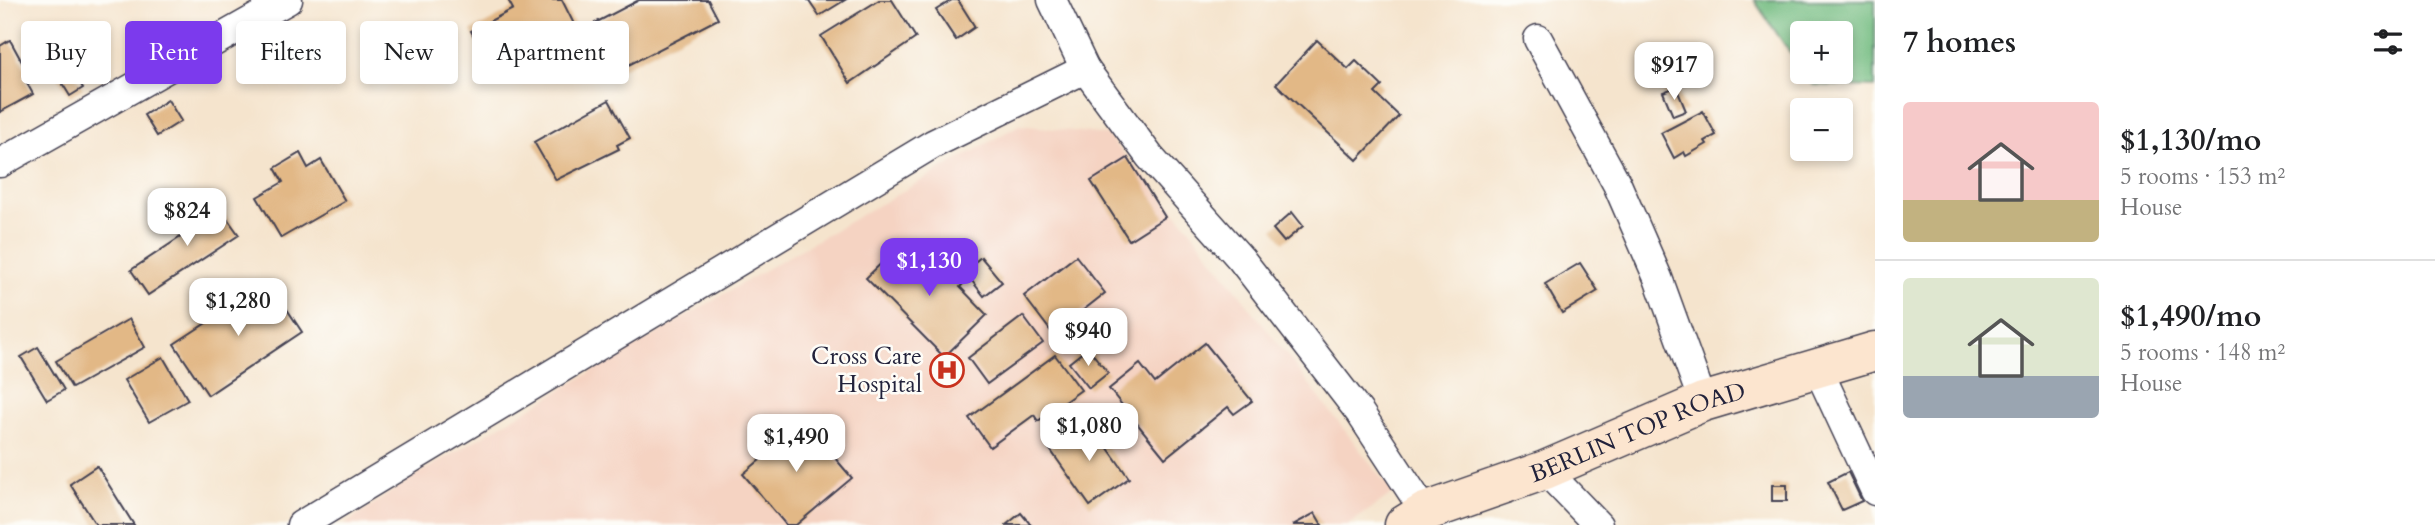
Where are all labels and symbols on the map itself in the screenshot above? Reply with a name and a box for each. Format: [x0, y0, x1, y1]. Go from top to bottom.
pin: $917 [1633, 42, 1715, 102]
pin: $824 [146, 188, 228, 248]
pin: $1,130 [872, 238, 986, 298]
pin: $1,280 [181, 278, 295, 338]
pin: $940 [1047, 308, 1129, 368]
place label: Cross Care Hospital [811, 340, 922, 401]
hospital icon: Cross Care Hospital [928, 351, 966, 389]
street label: BERLIN TOP ROAD [1525, 374, 1749, 491]
pin: $1,080 [1032, 404, 1146, 463]
pin: $1,490 [739, 414, 853, 474]

